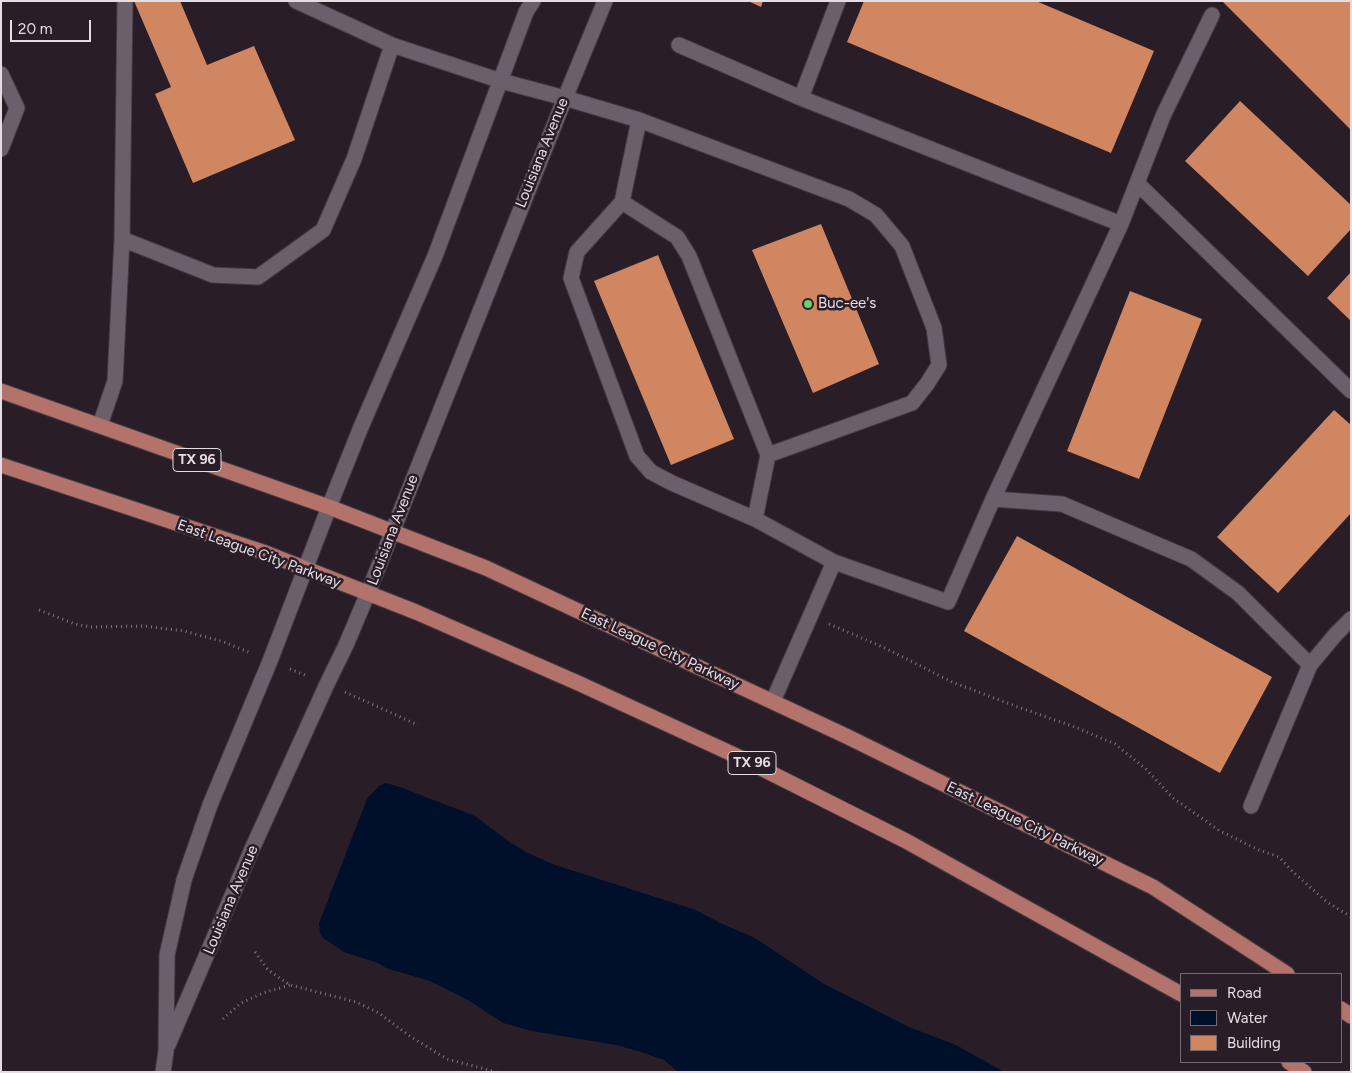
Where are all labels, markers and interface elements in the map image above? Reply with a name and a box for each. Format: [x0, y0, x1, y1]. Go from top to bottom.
scale bar [12, 10, 94, 42]
text: 20 m [18, 20, 52, 38]
street label: Louisiana Avenue [512, 95, 572, 211]
place label: Buc-ee's [818, 295, 876, 313]
marker: Buc-ee's [802, 298, 814, 310]
road number: TX 96 [173, 448, 221, 472]
street label: Louisiana Avenue [364, 472, 422, 588]
street label: East League City Parkway [175, 516, 343, 592]
street label: East League City Parkway [578, 604, 742, 694]
road number: TX 96 [728, 751, 776, 774]
street label: East League City Parkway [943, 778, 1107, 870]
street label: Louisiana Avenue [200, 843, 262, 957]
legend [1180, 973, 1342, 1063]
text: Road [1227, 984, 1262, 1002]
text: Water [1227, 1009, 1267, 1027]
text: Building [1227, 1034, 1281, 1052]

